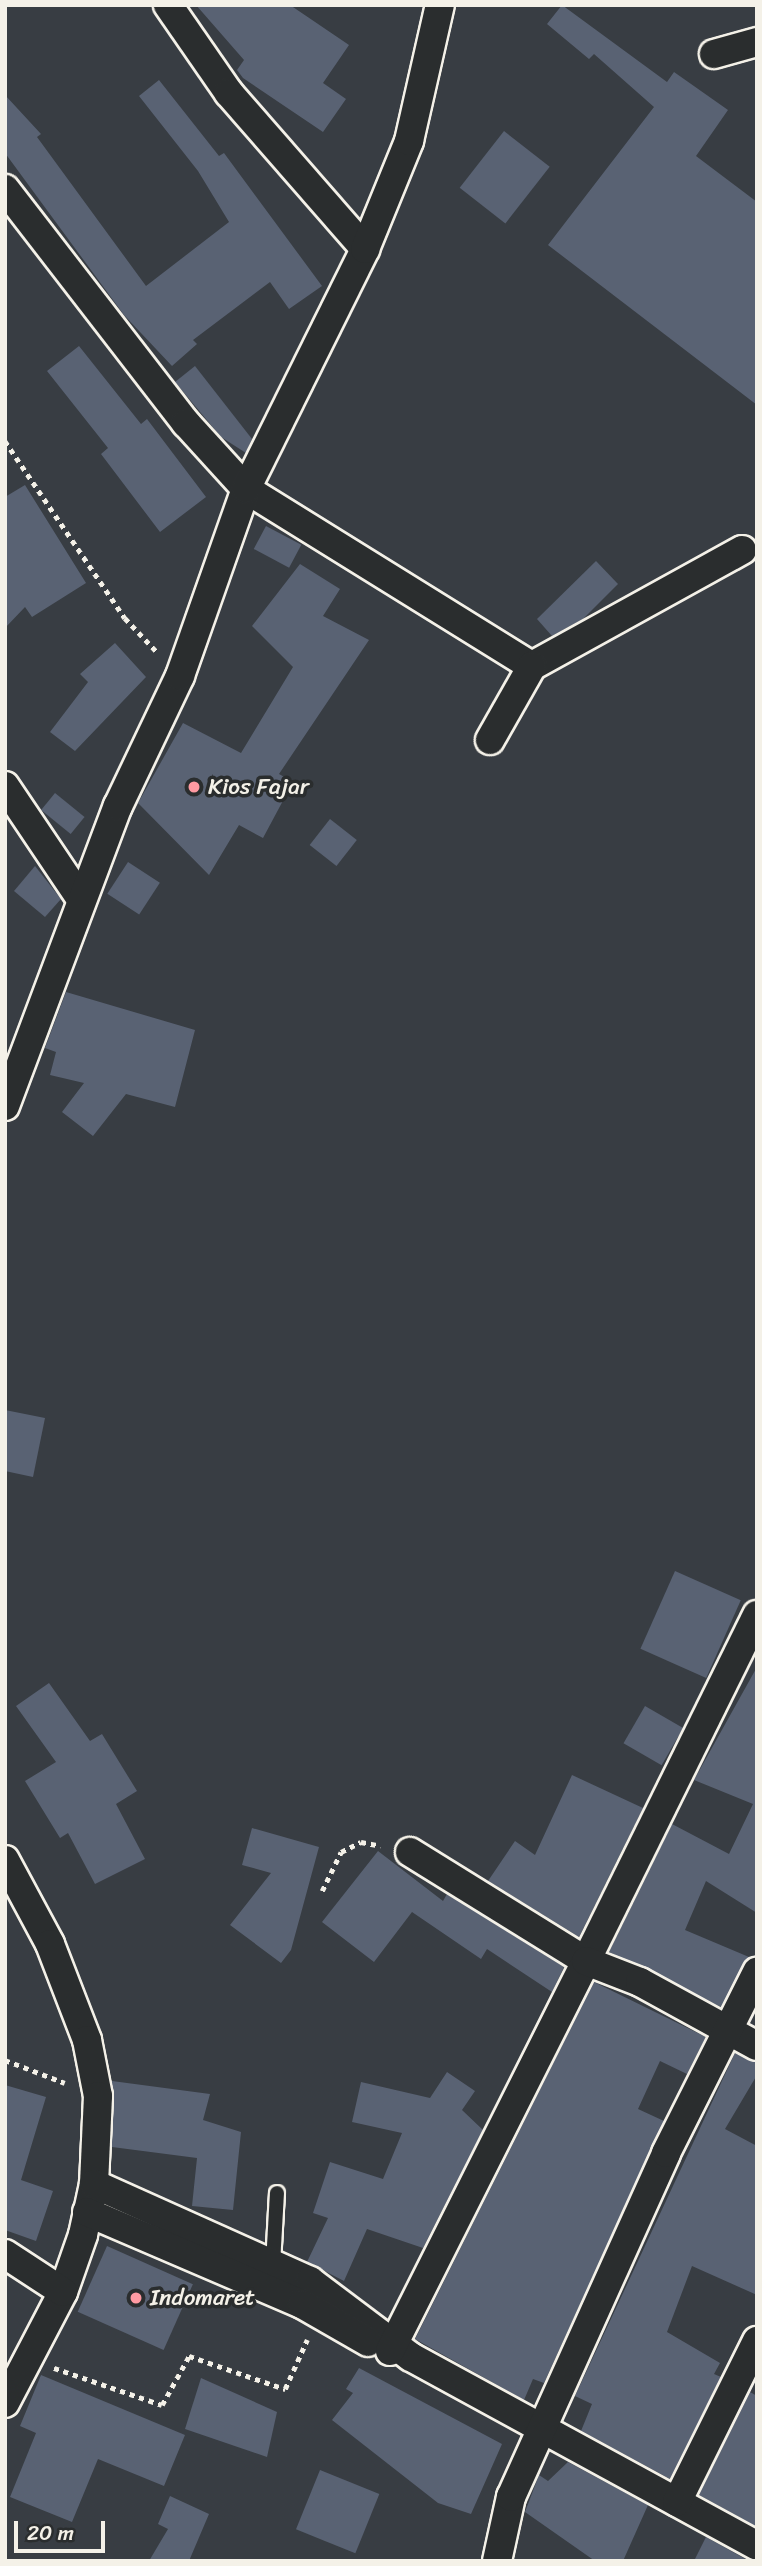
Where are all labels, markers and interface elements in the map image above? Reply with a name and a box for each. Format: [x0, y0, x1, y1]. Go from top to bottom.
place label: Kios Fajar [208, 773, 309, 801]
marker: Kios Fajar [186, 779, 202, 795]
place label: Indomaret [150, 2284, 255, 2312]
marker: Indomaret [128, 2290, 144, 2306]
scale bar [18, 2506, 108, 2550]
text: 20 m [27, 2514, 74, 2552]

